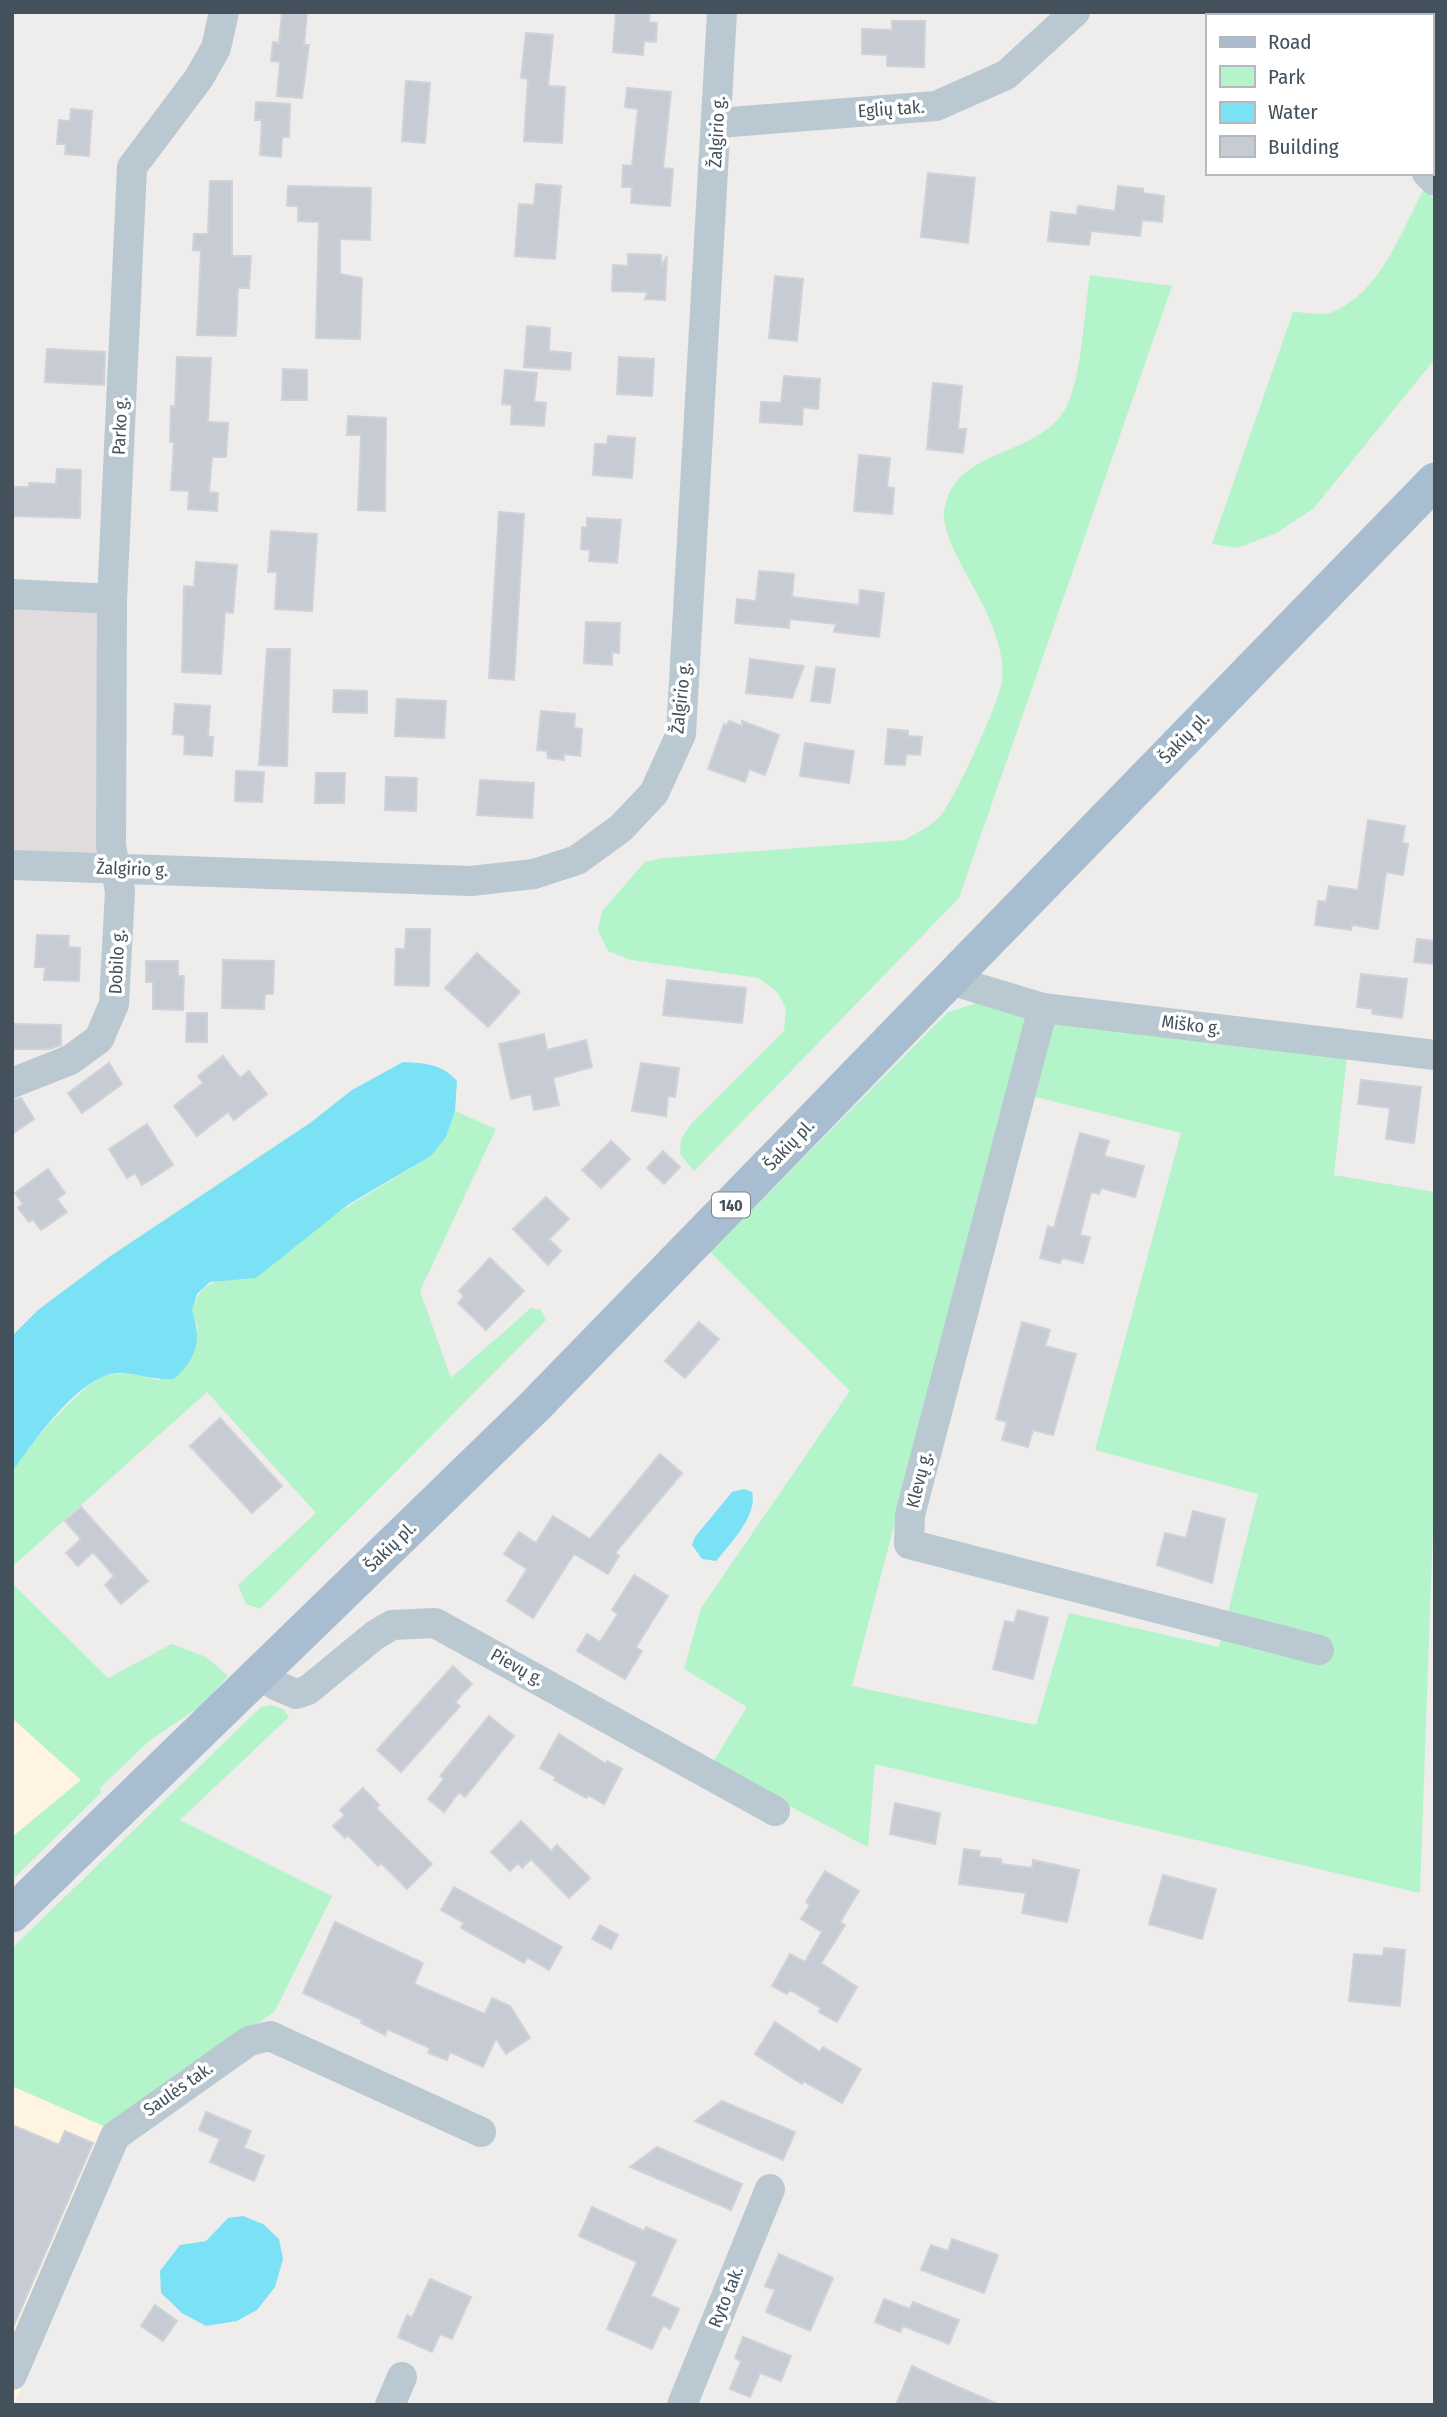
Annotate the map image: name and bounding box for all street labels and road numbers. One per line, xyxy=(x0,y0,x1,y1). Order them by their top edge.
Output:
street label: Žalgirio g. xyxy=(704,96,730,168)
street label: Eglių tak. xyxy=(857,96,925,122)
street label: Parko g. xyxy=(108,396,133,455)
street label: Žalgirio g. xyxy=(666,661,696,735)
street label: Šakių pl. xyxy=(1154,708,1214,768)
street label: Žalgirio g. xyxy=(96,857,168,881)
street label: Dobilo g. xyxy=(104,929,130,995)
street label: Miško g. xyxy=(1160,1010,1222,1040)
street label: Šakių pl. xyxy=(759,1115,819,1175)
road number: 140 xyxy=(712,1192,750,1218)
street label: Klevų g. xyxy=(901,1450,937,1510)
street label: Šakių pl. xyxy=(360,1517,420,1577)
street label: Pievų g. xyxy=(487,1644,547,1690)
street label: Saulės tak. xyxy=(139,2057,217,2121)
street label: Ryto tak. xyxy=(704,2263,748,2331)

